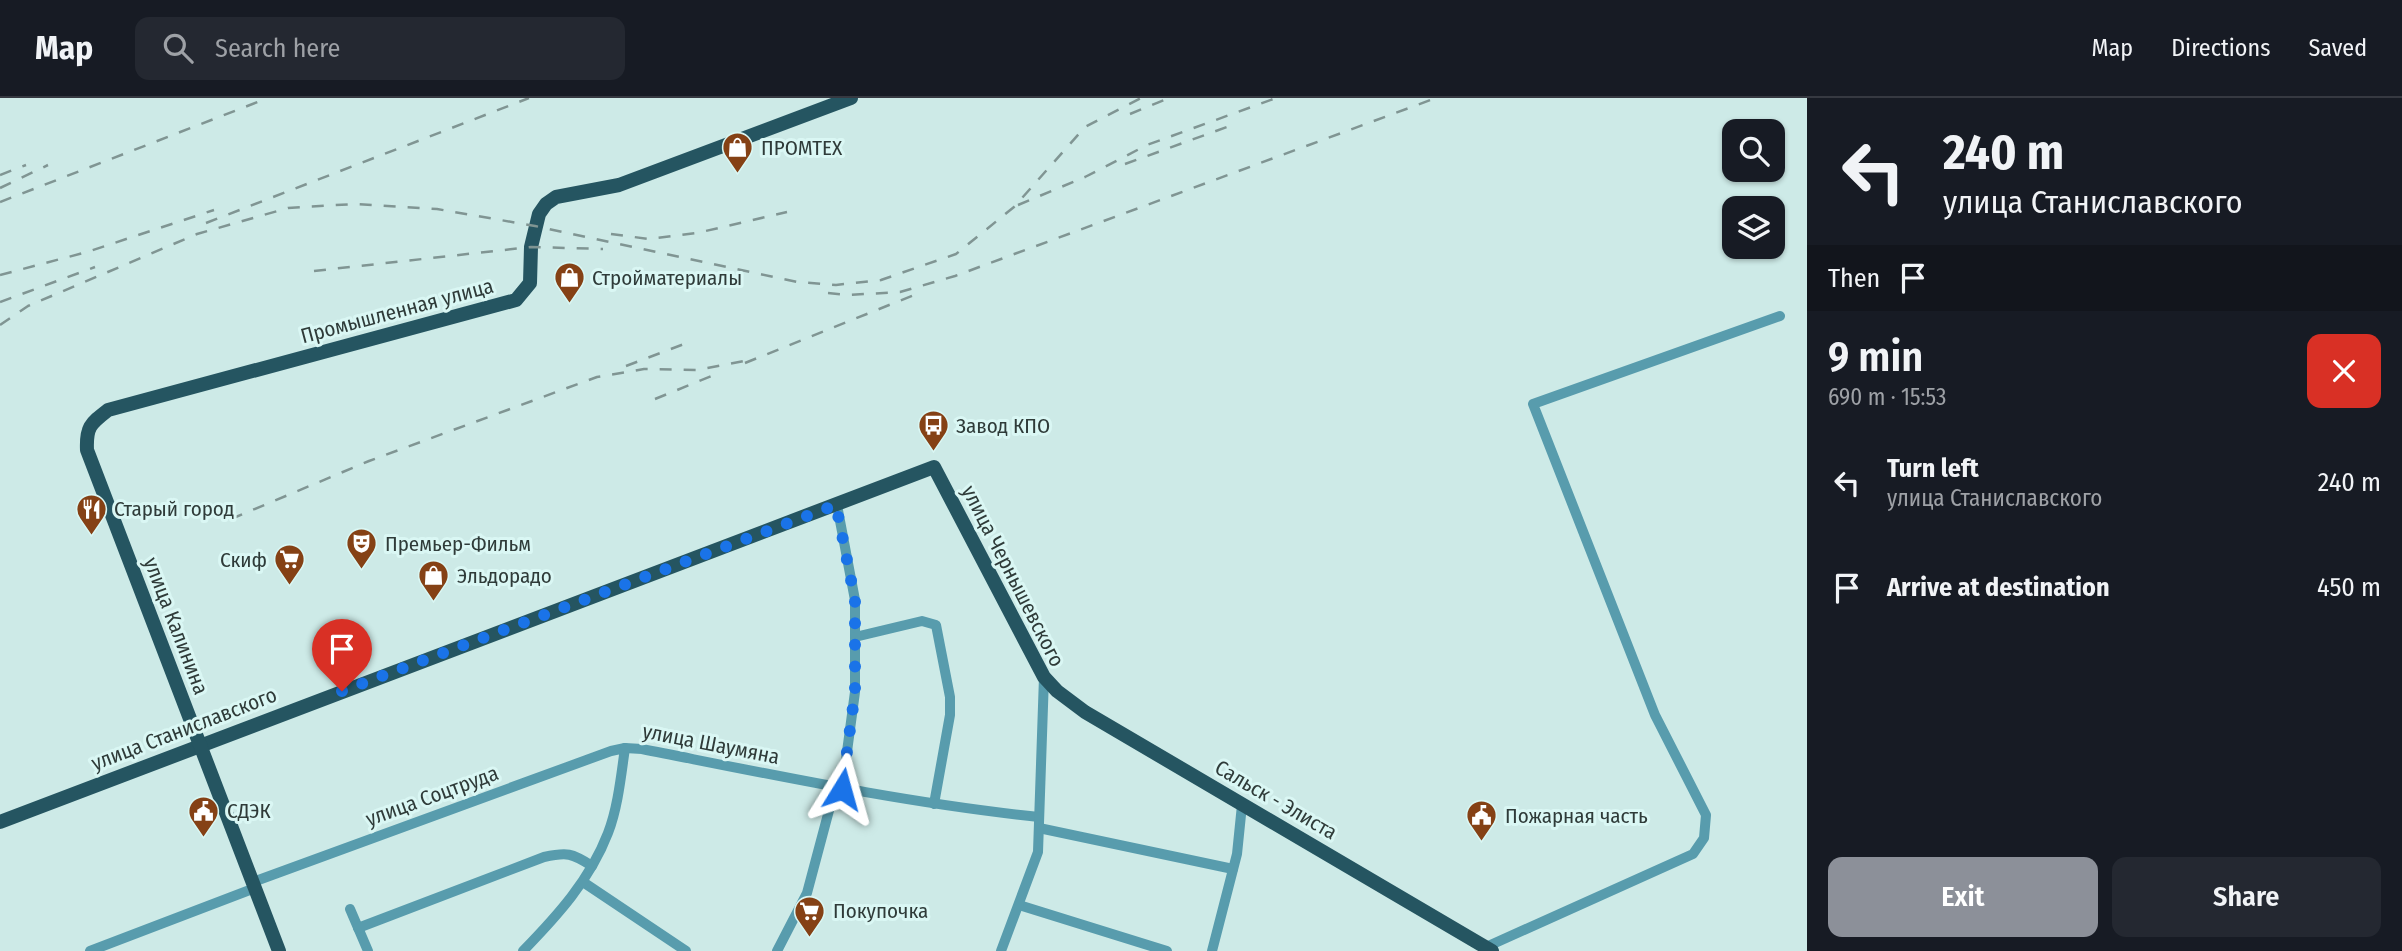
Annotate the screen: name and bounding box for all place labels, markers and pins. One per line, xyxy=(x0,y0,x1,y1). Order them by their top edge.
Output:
shop icon: ПРОМТЕХ xyxy=(721,131,755,175)
place label: ПРОМТЕХ xyxy=(761,135,843,161)
shop icon: Стройматериалы xyxy=(552,261,586,305)
place label: Стройматериалы xyxy=(592,265,742,291)
bus stop icon: Завод КПО xyxy=(916,409,950,453)
place label: Завод КПО xyxy=(956,413,1050,439)
restaurant icon: Старый город xyxy=(74,492,108,536)
place label: Старый город xyxy=(114,496,234,522)
theatre icon: Премьер-Фильм xyxy=(345,527,379,571)
place label: Премьер-Фильм xyxy=(385,531,531,557)
supermarket icon: Скиф xyxy=(273,543,307,587)
place label: Скиф xyxy=(220,547,267,573)
shop icon: Эльдорадо xyxy=(417,559,451,603)
place label: Эльдорадо xyxy=(457,563,552,589)
pin xyxy=(312,619,372,691)
public building icon: СДЭК xyxy=(187,794,221,838)
place label: СДЭК xyxy=(227,798,271,824)
public building icon: Пожарная часть xyxy=(1465,799,1499,843)
place label: Пожарная часть xyxy=(1505,803,1648,829)
supermarket icon: Покупочка xyxy=(793,894,827,938)
place label: Покупочка xyxy=(833,898,928,924)

